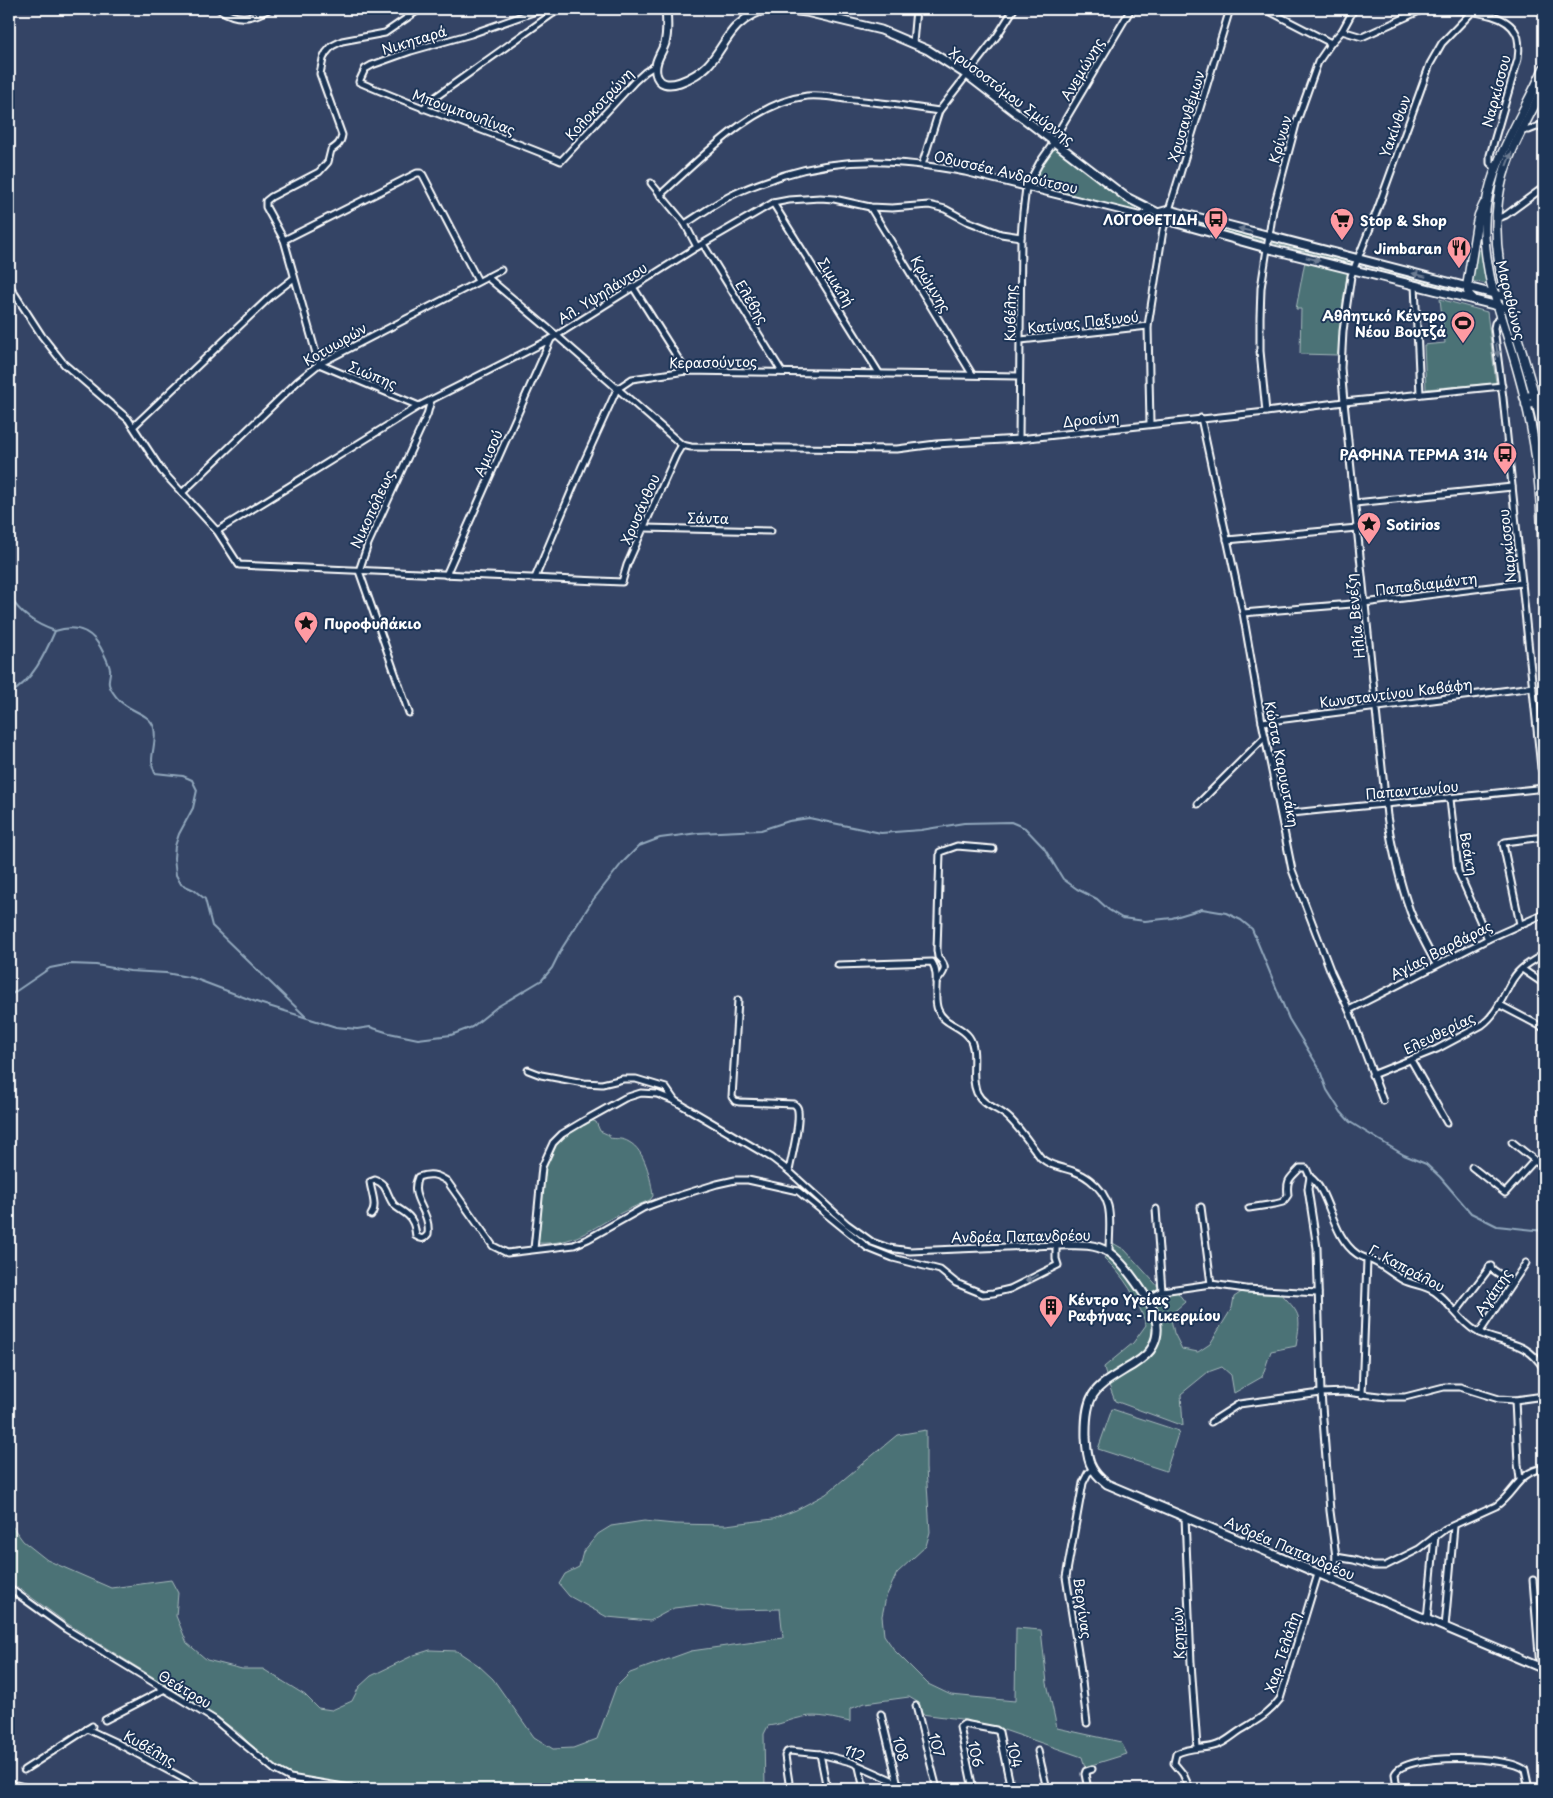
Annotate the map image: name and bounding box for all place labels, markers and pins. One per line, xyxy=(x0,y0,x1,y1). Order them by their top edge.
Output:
bus stop icon: ΛΟΓΟΘΕΤΙΔΗ xyxy=(1203,206,1229,240)
supermarket icon: Stop & Shop xyxy=(1329,207,1355,241)
place label: ΛΟΓΟΘΕΤΙΔΗ xyxy=(1103,209,1198,230)
place label: Stop & Shop xyxy=(1360,210,1447,231)
restaurant icon: Jimbaran xyxy=(1446,235,1472,269)
place label: Jimbaran xyxy=(1374,238,1442,259)
place label: Αθλητικό Κέντρο Νέου Βουτζά xyxy=(1322,305,1446,342)
sports icon: Αθλητικό Κέντρο Νέου Βουτζά xyxy=(1450,310,1476,344)
bus stop icon: ΡΑΦΗΝΑ ΤΕΡΜΑ 314 xyxy=(1492,441,1518,475)
place label: ΡΑΦΗΝΑ ΤΕΡΜΑ 314 xyxy=(1340,444,1488,465)
place icon: Sotirios xyxy=(1356,511,1382,545)
place label: Sotirios xyxy=(1386,514,1441,535)
place icon: Πυροφυλάκιο xyxy=(293,610,319,644)
place label: Πυροφυλάκιο xyxy=(324,613,421,634)
place label: Κέντρο Υγείας Ραφήνας - Πικερμίου xyxy=(1068,1289,1221,1326)
building icon: Κέντρο Υγείας Ραφήνας - Πικερμίου xyxy=(1038,1294,1064,1328)

